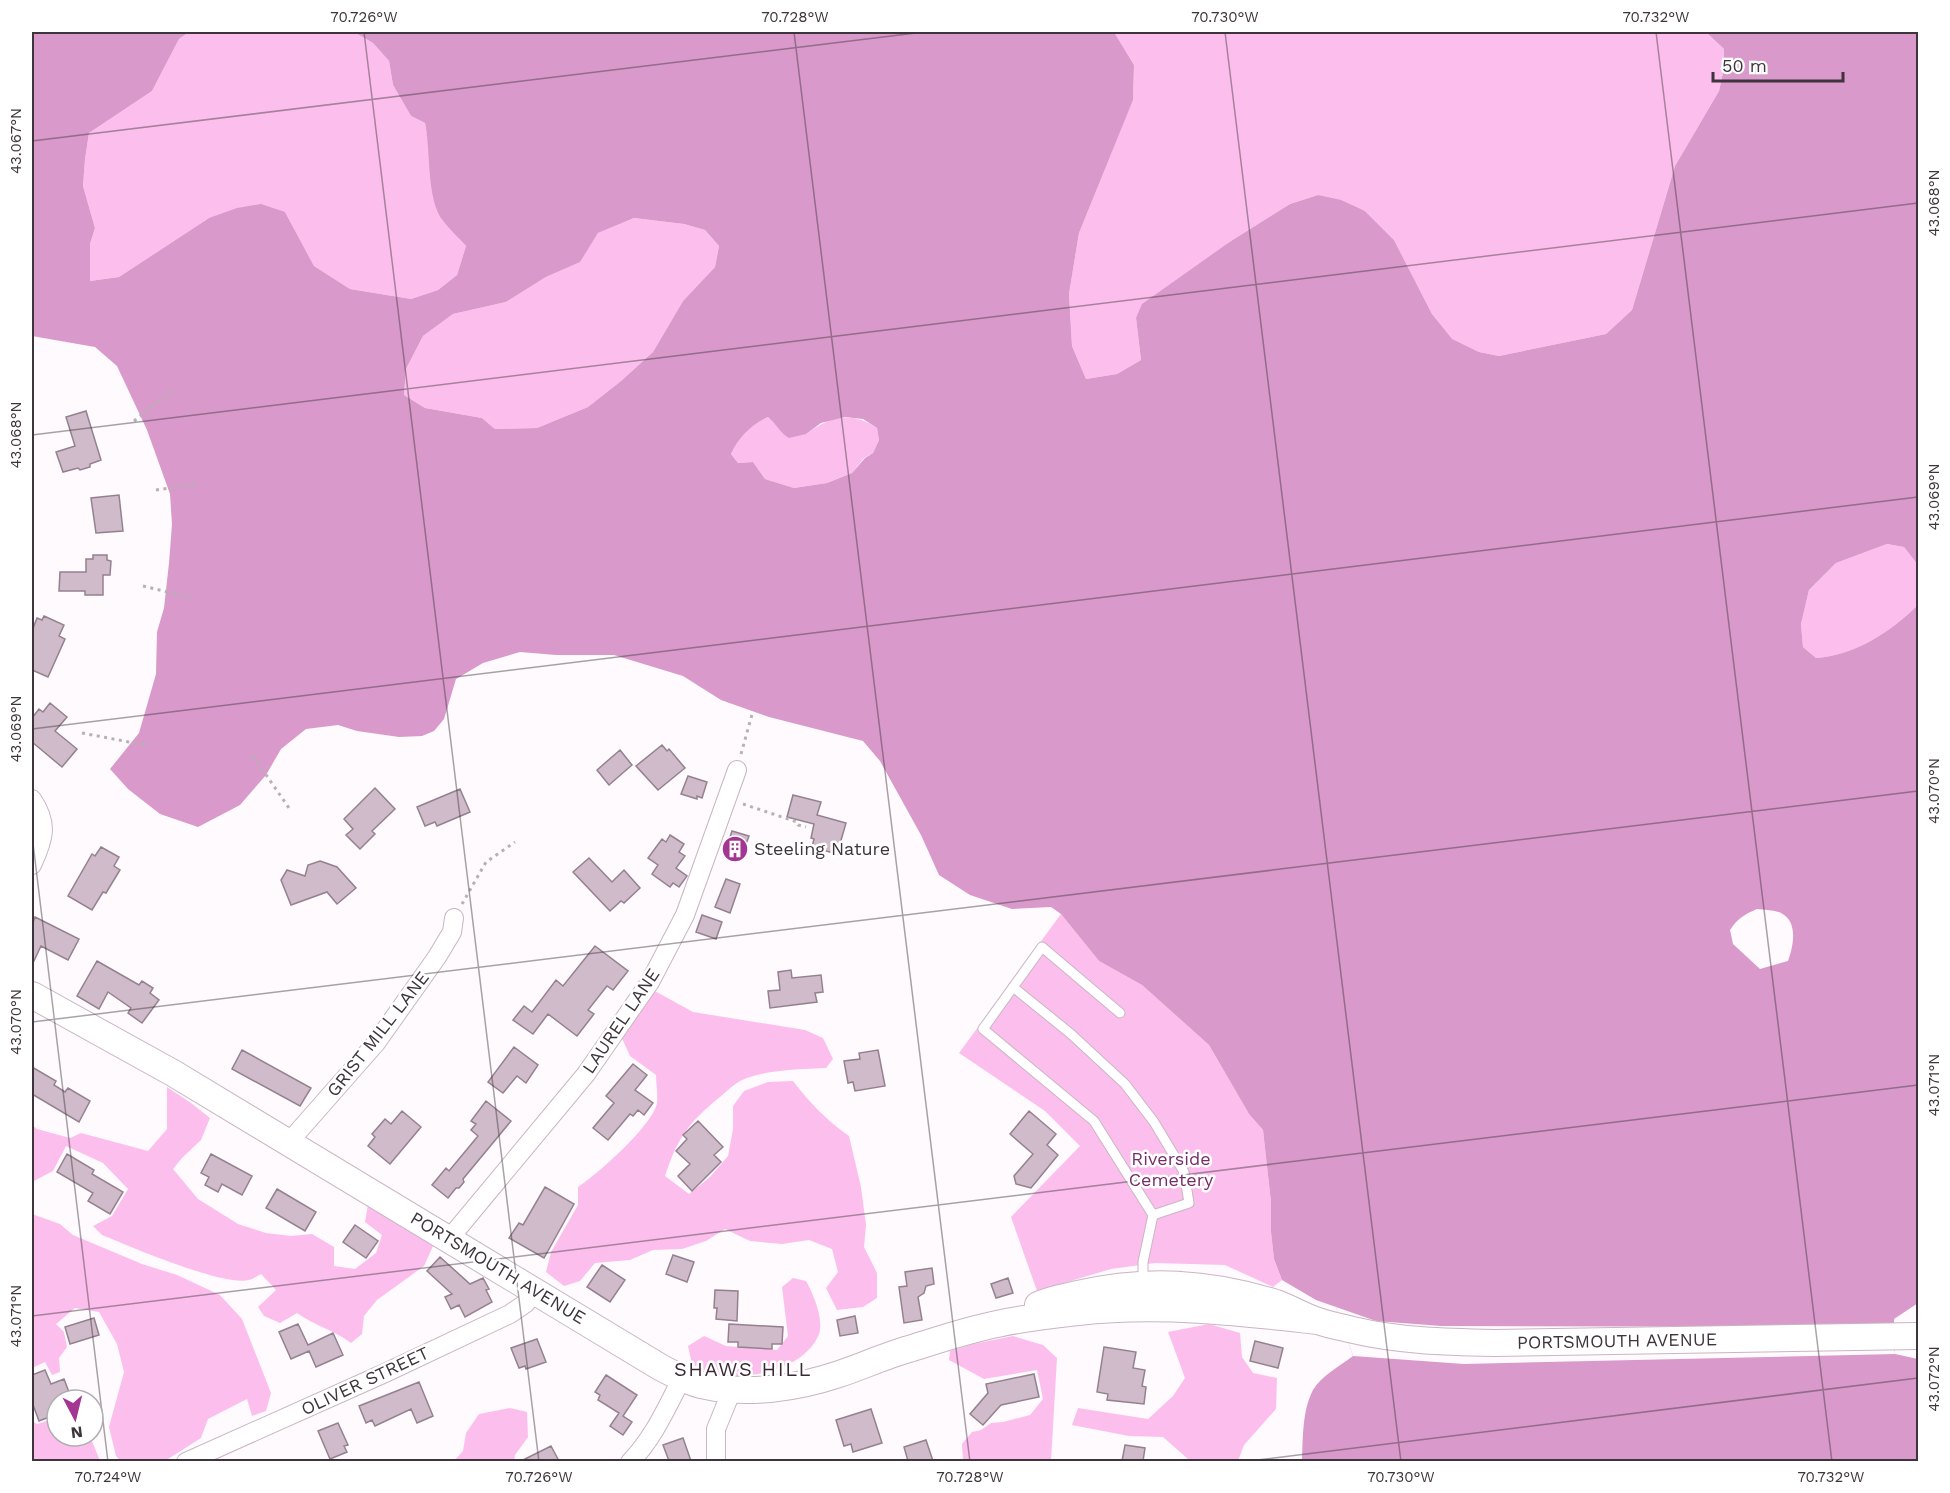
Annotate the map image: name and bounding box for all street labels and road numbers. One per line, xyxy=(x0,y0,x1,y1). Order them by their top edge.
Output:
street label: LAUREL LANE xyxy=(578,964,663,1077)
street label: GRIST MILL LANE xyxy=(322,967,433,1100)
street label: PORTSMOUTH AVENUE xyxy=(407,1207,590,1328)
street label: PORTSMOUTH AVENUE xyxy=(1517,1328,1717,1353)
street label: OLIVER STREET xyxy=(298,1342,432,1419)

